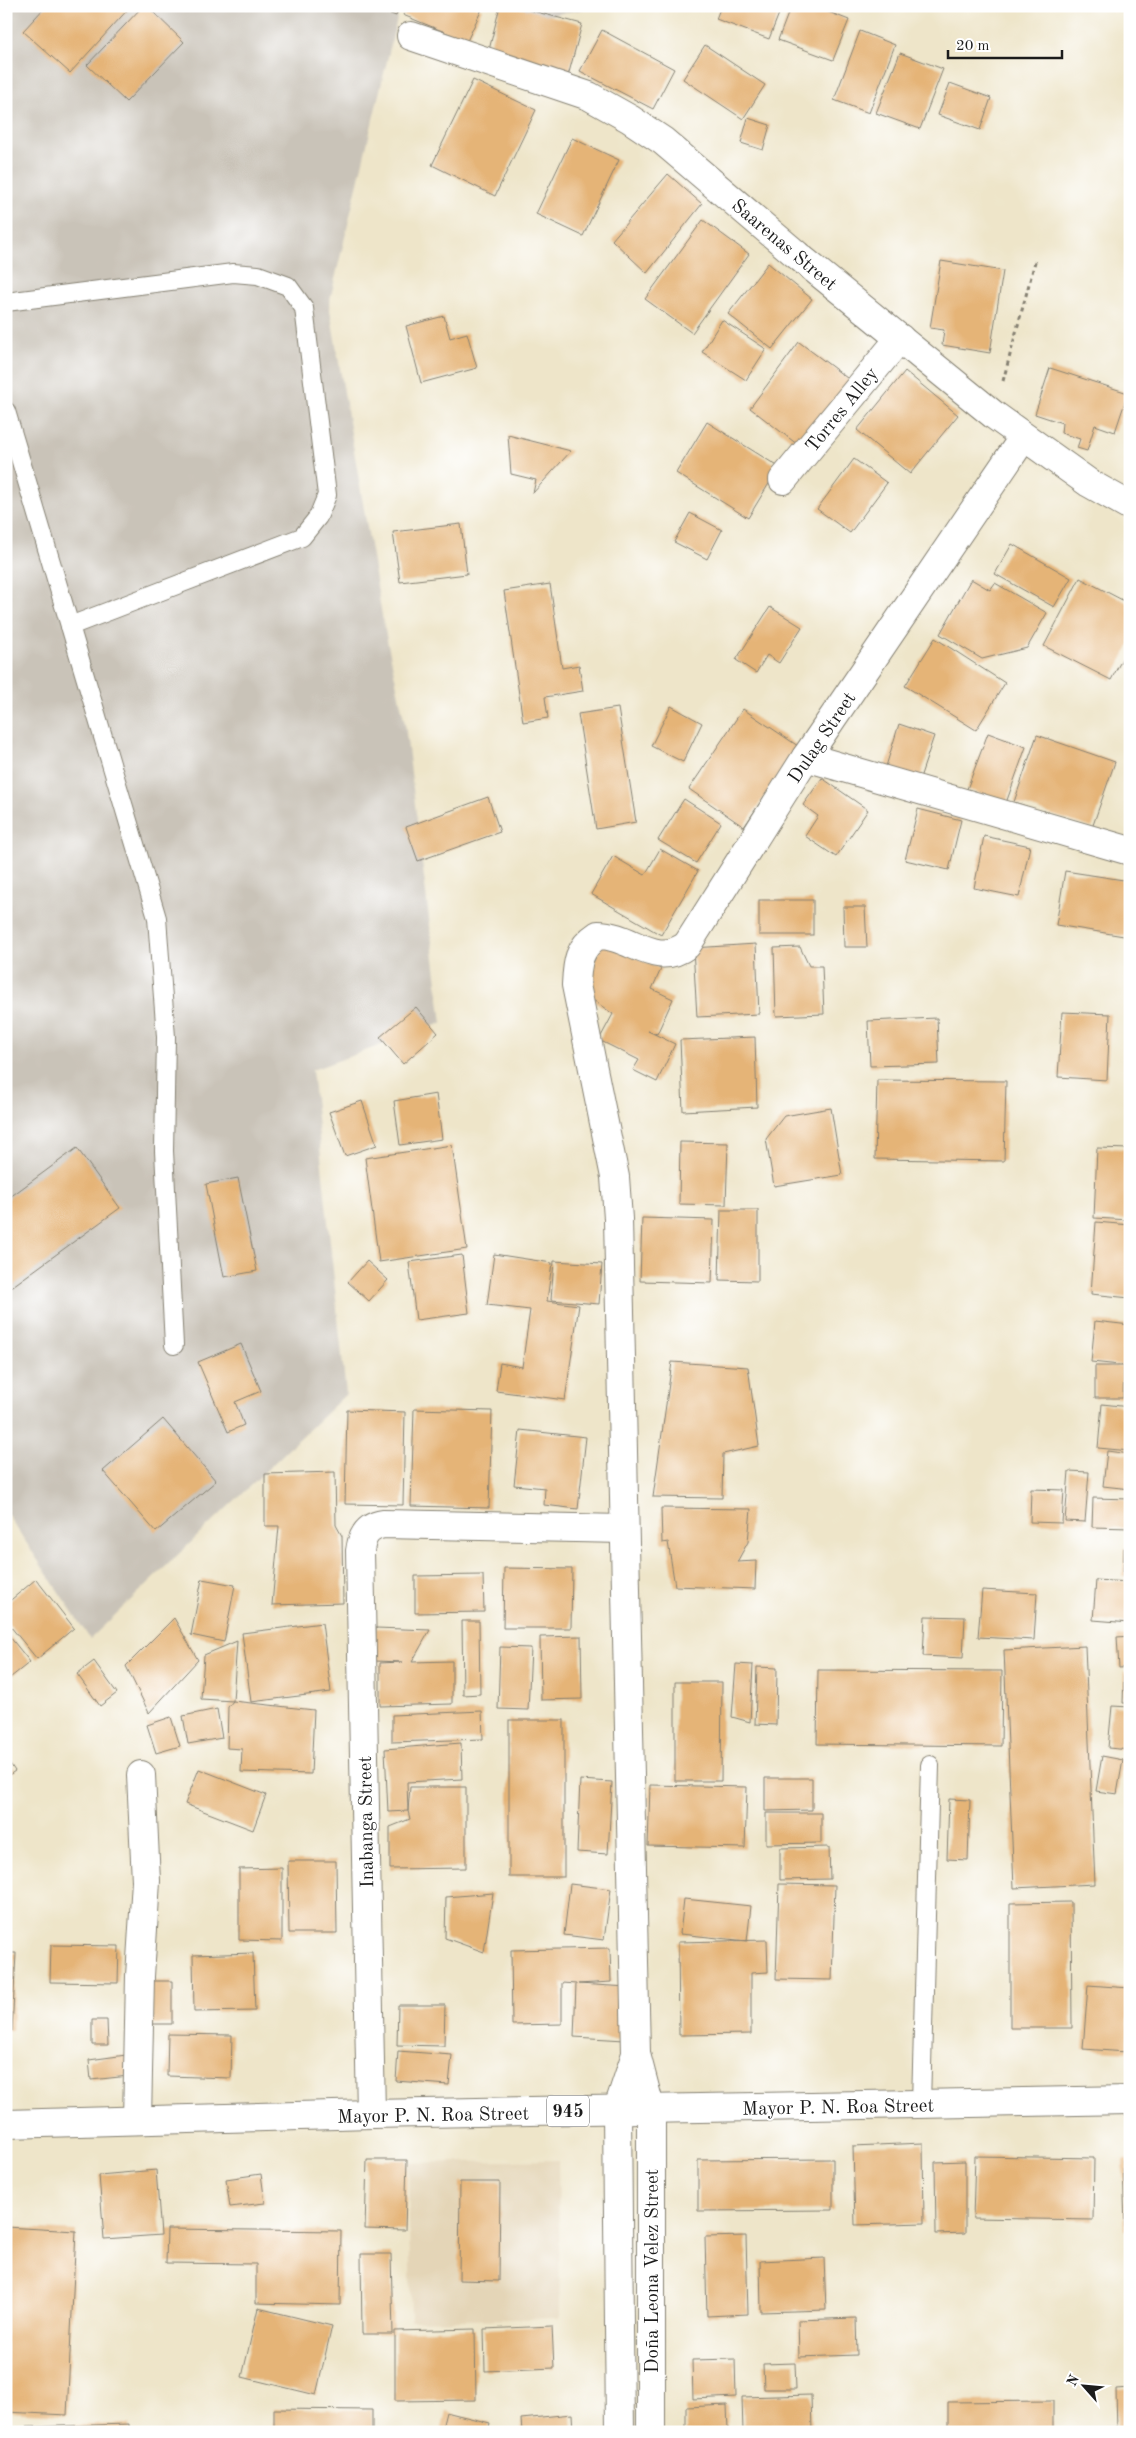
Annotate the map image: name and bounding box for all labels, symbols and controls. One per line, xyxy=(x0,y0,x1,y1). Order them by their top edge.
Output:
scale bar xyxy=(948,28,1062,60)
text: 20 m xyxy=(956,39,990,54)
street label: Saarenas Street xyxy=(727,197,840,295)
street label: Torres Alley xyxy=(803,365,883,457)
street label: Dulag Street xyxy=(786,689,860,787)
street label: Inabanga Street xyxy=(357,1756,378,1888)
road number: 945 xyxy=(547,2096,589,2126)
street label: Mayor P. N. Roa Street xyxy=(742,2097,934,2120)
street label: Mayor P. N. Roa Street xyxy=(337,2105,529,2128)
street label: Doña Leona Velez Street xyxy=(644,2169,663,2373)
north arrow xyxy=(1058,2360,1108,2410)
text: N xyxy=(1065,2372,1082,2388)

